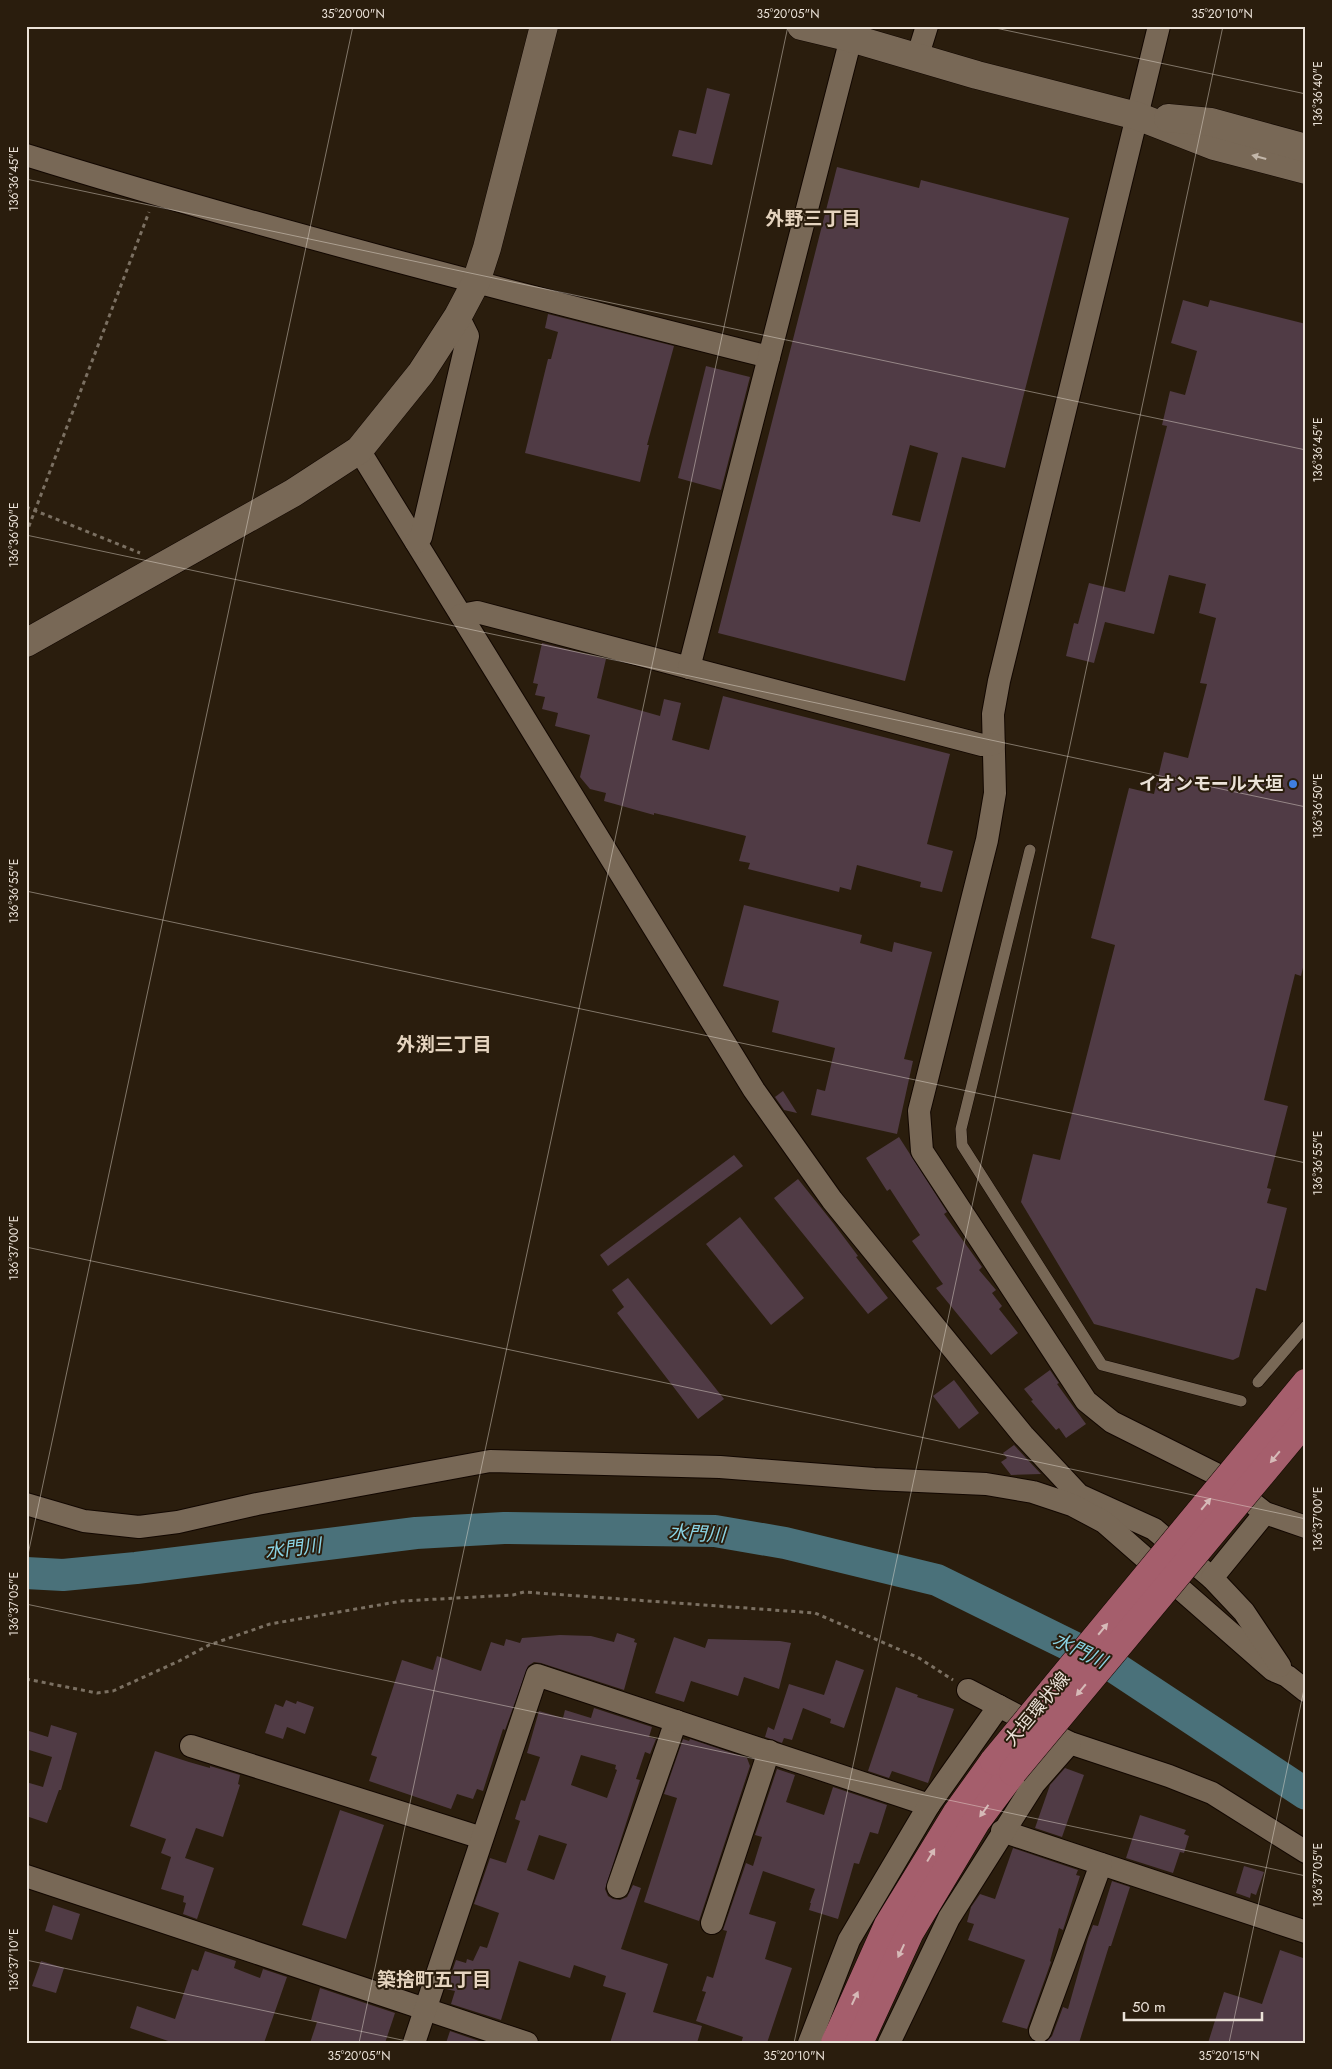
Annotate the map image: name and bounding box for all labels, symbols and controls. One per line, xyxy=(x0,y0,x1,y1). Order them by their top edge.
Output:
text: 35°20'00"N xyxy=(321,5,385,23)
text: 35°20'05"N xyxy=(757,5,819,23)
text: 35°20'10"N xyxy=(1191,5,1253,23)
text: 136°36'40"E xyxy=(1309,61,1327,127)
text: 136°36'45"E xyxy=(5,146,23,212)
one-way arrow xyxy=(1251,153,1266,161)
district label: 外野三丁目 xyxy=(765,205,861,232)
text: 136°36'45"E xyxy=(1309,417,1327,483)
text: 136°36'50"E xyxy=(5,502,23,568)
place label: イオンモール大垣 xyxy=(1139,771,1283,797)
text: 136°36'50"E xyxy=(1309,773,1327,839)
marker: イオンモール大垣 xyxy=(1287,778,1299,790)
text: 136°36'55"E xyxy=(5,859,23,923)
district label: 外渕三丁目 xyxy=(396,1031,492,1058)
text: 136°36'55"E xyxy=(1309,1131,1327,1195)
text: 136°37'00"E xyxy=(5,1216,23,1280)
one-way arrow xyxy=(1269,1451,1280,1464)
text: 136°37'00"E xyxy=(1309,1487,1327,1551)
one-way arrow xyxy=(1201,1498,1212,1511)
water label: 水門川 xyxy=(668,1519,728,1549)
water label: 水門川 xyxy=(263,1531,325,1565)
text: 136°37'05"E xyxy=(5,1572,23,1636)
one-way arrow xyxy=(1097,1623,1108,1636)
water label: 水門川 xyxy=(1048,1626,1113,1676)
street label: 大垣環状線 xyxy=(998,1666,1076,1752)
one-way arrow xyxy=(1076,1684,1087,1696)
one-way arrow xyxy=(979,1804,989,1818)
text: 136°37'05"E xyxy=(1309,1843,1327,1907)
one-way arrow xyxy=(926,1848,935,1862)
text: 136°37'10"E xyxy=(5,1928,23,1992)
one-way arrow xyxy=(897,1944,905,1958)
district label: 築捨町五丁目 xyxy=(377,1966,491,1993)
scale bar xyxy=(1124,1989,1262,2021)
one-way arrow xyxy=(851,1991,859,2005)
text: 50 m xyxy=(1132,1996,1166,2018)
text: 35°20'05"N xyxy=(328,2047,390,2065)
text: 35°20'10"N xyxy=(763,2047,825,2065)
text: 35°20'15"N xyxy=(1198,2047,1260,2065)

